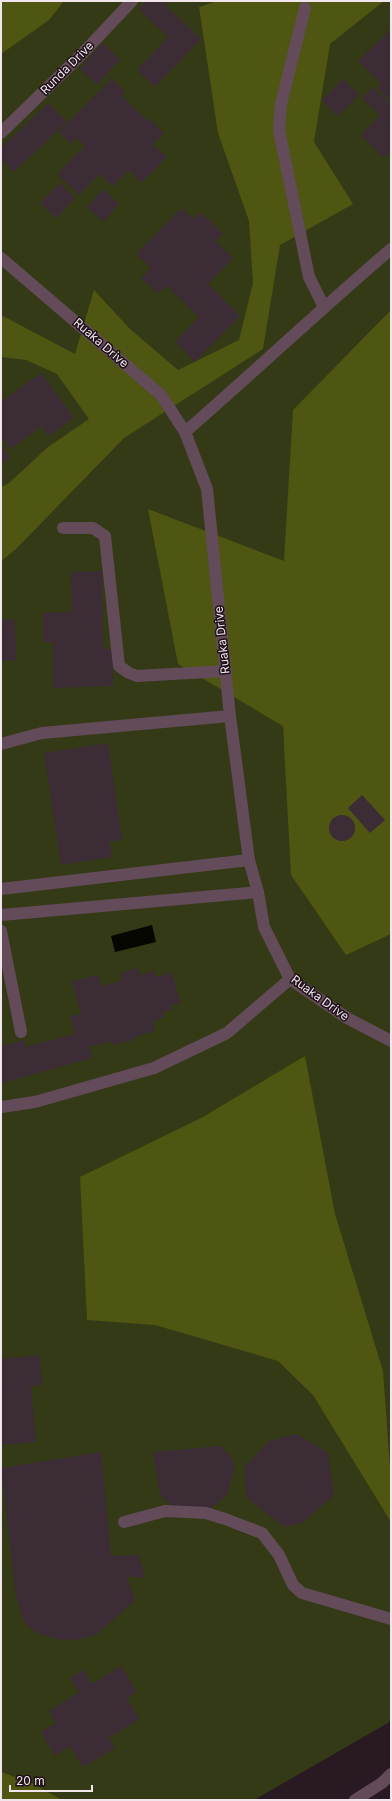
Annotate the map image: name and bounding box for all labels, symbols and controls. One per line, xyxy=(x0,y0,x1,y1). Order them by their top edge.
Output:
street label: Runda Drive xyxy=(37,38,96,97)
street label: Ruaka Drive xyxy=(71,315,132,371)
street label: Ruaka Drive xyxy=(210,605,233,675)
street label: Ruaka Drive xyxy=(288,972,352,1024)
scale bar xyxy=(10,1767,92,1793)
text: 20 m xyxy=(16,1773,45,1788)

